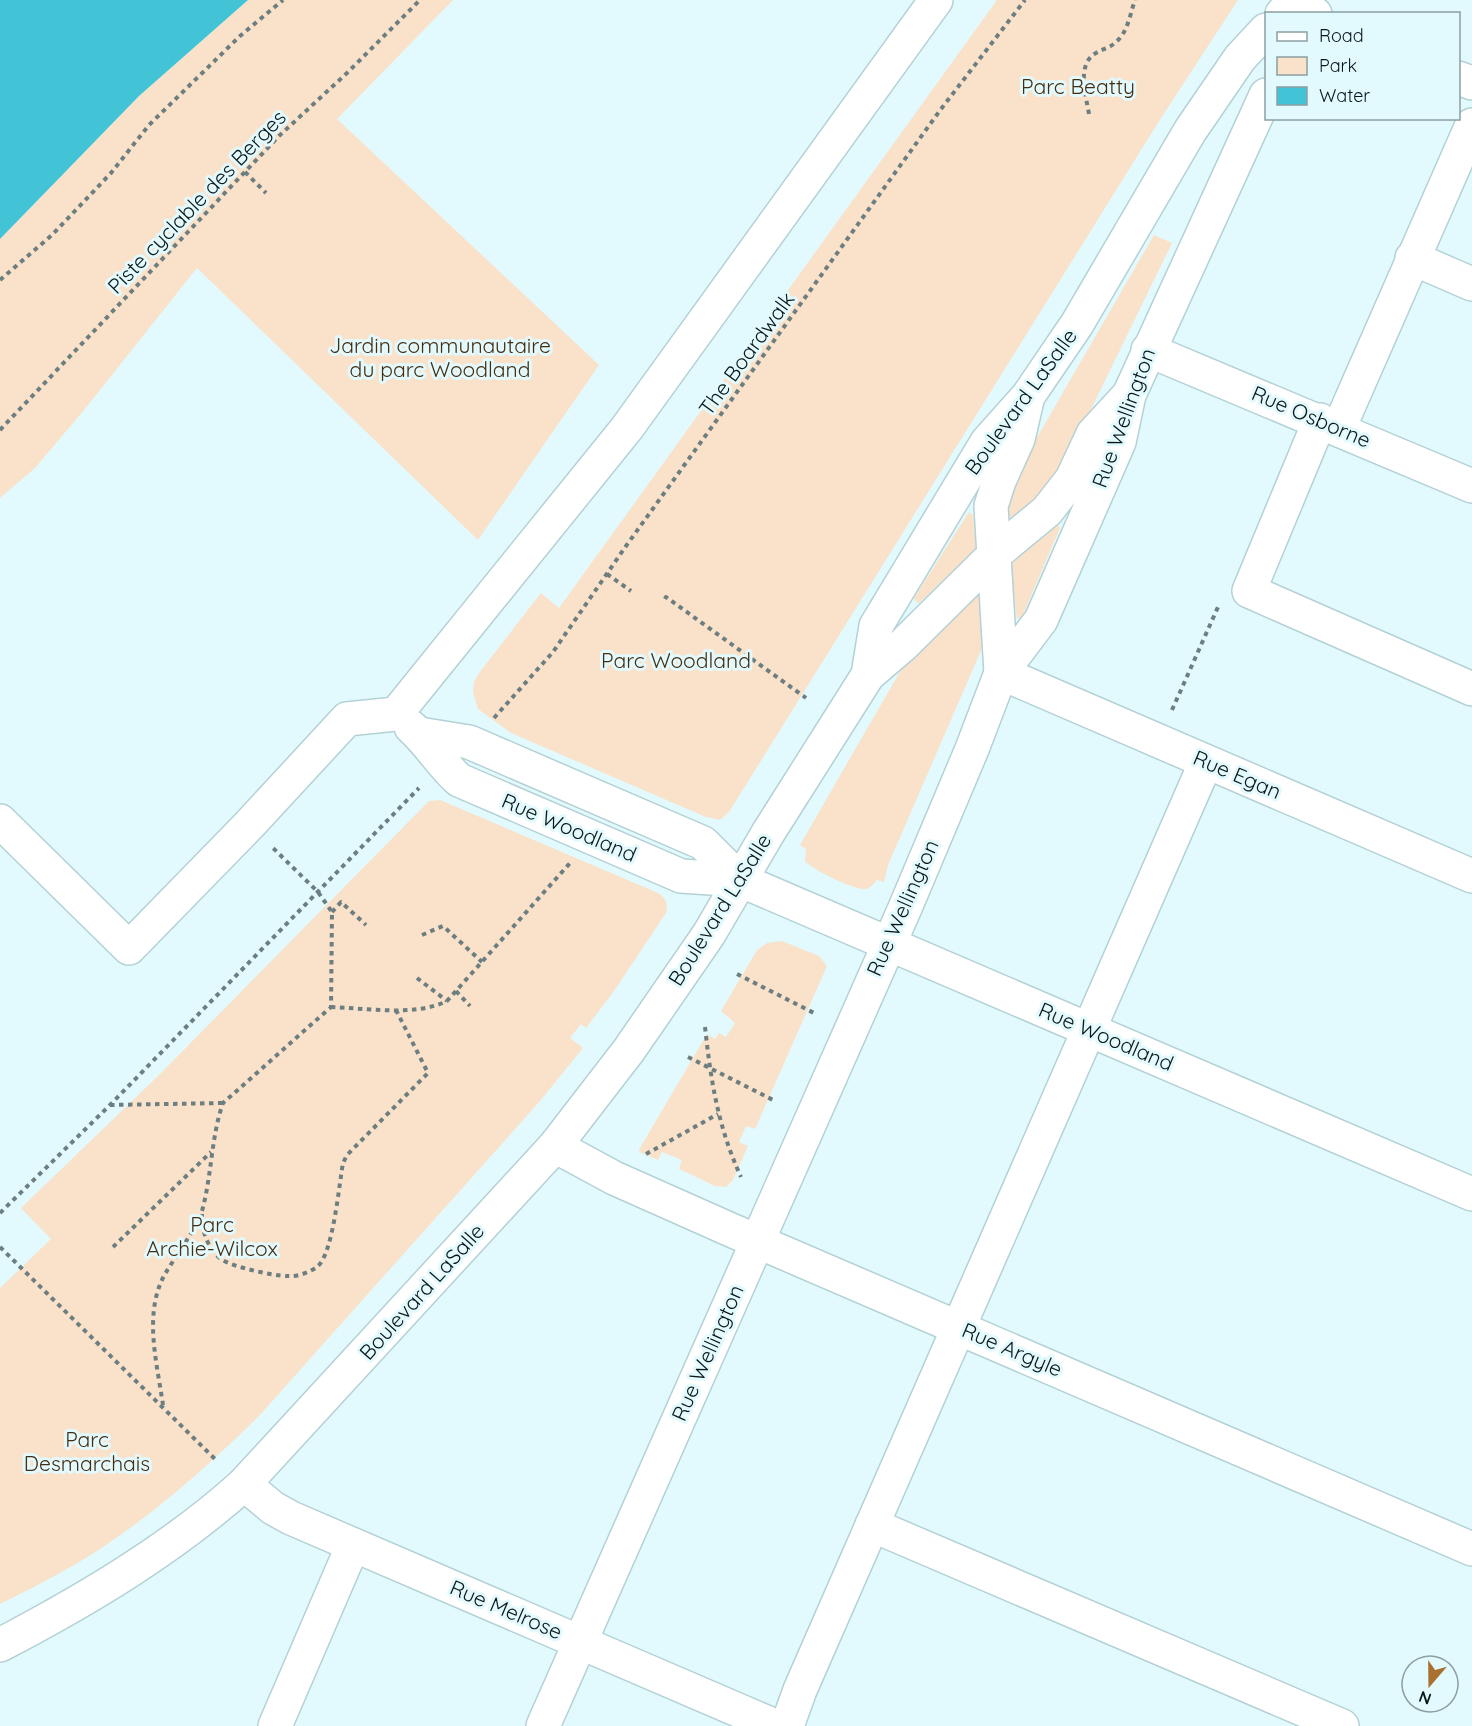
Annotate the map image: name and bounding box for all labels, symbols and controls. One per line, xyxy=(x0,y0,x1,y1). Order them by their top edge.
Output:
legend xyxy=(1265,12,1460,120)
text: Road xyxy=(1319,24,1364,47)
text: Park xyxy=(1319,54,1357,77)
park label: Parc Beatty xyxy=(1021,73,1135,99)
text: Water xyxy=(1319,84,1370,107)
street label: Piste cyclable des Berges xyxy=(102,104,291,299)
street label: The Boardwalk xyxy=(693,287,800,420)
street label: Boulevard LaSalle xyxy=(958,323,1082,480)
park label: Jardin communautaire du parc Woodland xyxy=(329,332,551,382)
street label: Rue Wellington xyxy=(1086,344,1160,491)
street label: Rue Osborne xyxy=(1248,379,1375,453)
park label: Parc Woodland xyxy=(601,647,751,673)
street label: Rue Egan xyxy=(1190,744,1285,804)
street label: Rue Woodland xyxy=(498,787,641,867)
street label: Boulevard LaSalle xyxy=(662,829,776,990)
street label: Rue Wellington xyxy=(860,835,944,980)
street label: Rue Woodland xyxy=(1035,996,1178,1076)
park label: Parc Archie-Wilcox xyxy=(146,1211,278,1261)
street label: Boulevard LaSalle xyxy=(353,1218,489,1365)
street label: Rue Wellington xyxy=(665,1280,749,1425)
street label: Rue Argyle xyxy=(958,1316,1066,1382)
park label: Parc Desmarchais xyxy=(24,1426,150,1476)
street label: Rue Melrose xyxy=(446,1574,566,1644)
north arrow xyxy=(1400,1654,1460,1714)
text: N xyxy=(1416,1687,1434,1710)

